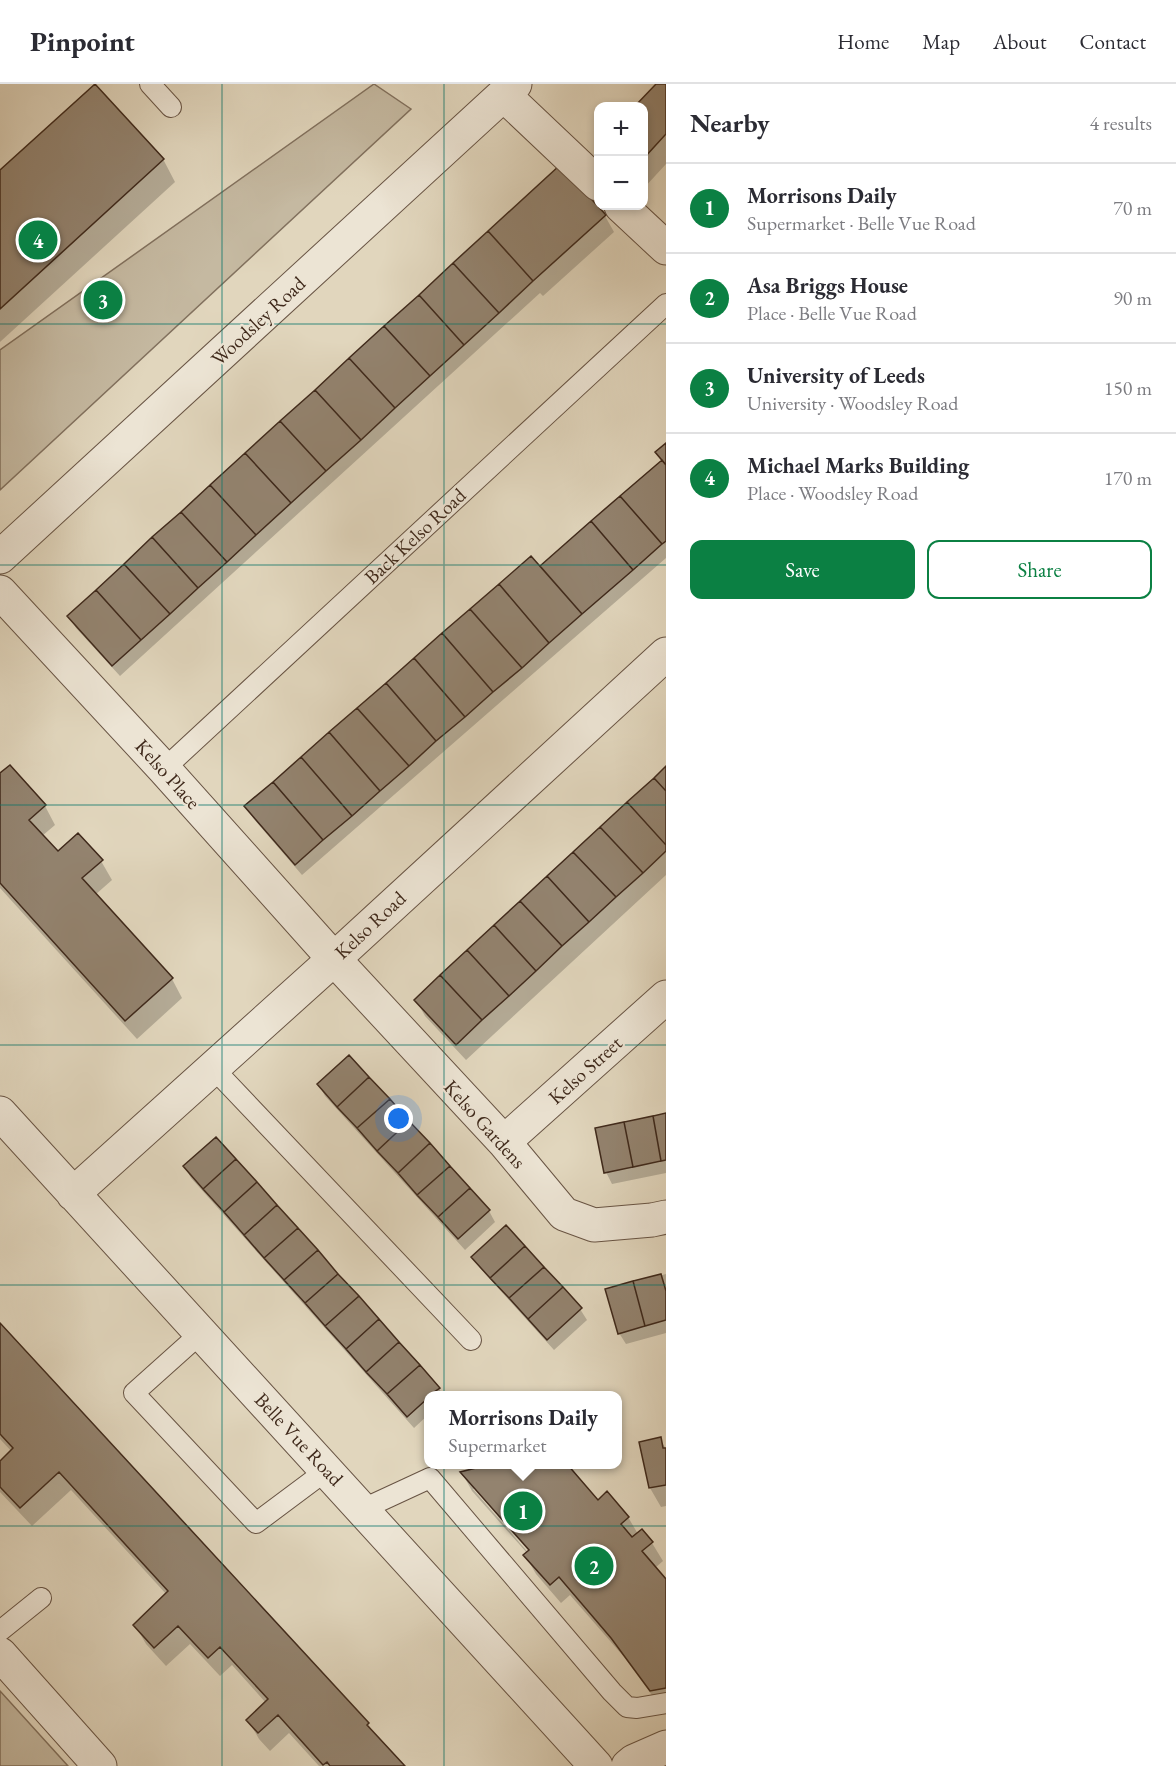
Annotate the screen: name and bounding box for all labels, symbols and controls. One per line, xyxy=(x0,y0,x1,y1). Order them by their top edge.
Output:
text: Pinpoint xyxy=(30,23,135,59)
text: Home xyxy=(837,28,889,55)
text: Map xyxy=(922,28,960,55)
text: About xyxy=(993,28,1046,55)
text: Contact xyxy=(1079,28,1146,55)
map controls xyxy=(594,102,648,210)
button: + xyxy=(594,102,648,156)
text: Nearby xyxy=(690,106,770,140)
text: 4 results xyxy=(1089,110,1152,136)
button: − xyxy=(594,156,648,210)
text: Morrisons Daily xyxy=(747,181,897,210)
text: 1 xyxy=(704,195,715,221)
text: 70 m xyxy=(1113,195,1152,221)
text: Supermarket · Belle Vue Road xyxy=(747,210,976,236)
pin: 4 xyxy=(18,218,57,262)
street label: Woodsley Road xyxy=(205,270,311,371)
text: Asa Briggs House xyxy=(747,271,908,300)
pin: 3 xyxy=(84,278,122,322)
text: 2 xyxy=(704,285,715,311)
text: 90 m xyxy=(1113,285,1152,311)
text: Place · Belle Vue Road xyxy=(747,300,917,326)
text: University of Leeds xyxy=(747,361,925,390)
text: 3 xyxy=(704,375,715,401)
text: 150 m xyxy=(1104,375,1152,401)
text: University · Woodsley Road xyxy=(747,390,958,416)
text: Michael Marks Building xyxy=(747,451,969,480)
text: 4 xyxy=(704,465,715,491)
text: 170 m xyxy=(1104,465,1152,491)
text: Place · Woodsley Road xyxy=(747,480,918,506)
street label: Back Kelso Road xyxy=(359,482,472,590)
button: Save xyxy=(690,540,915,599)
button: Share xyxy=(927,540,1152,599)
street label: Kelso Place xyxy=(130,733,207,815)
street label: Kelso Road xyxy=(329,885,412,965)
street label: Kelso Street xyxy=(543,1030,628,1110)
street label: Kelso Gardens xyxy=(438,1074,532,1174)
your location xyxy=(384,1104,413,1133)
street label: Belle Vue Road xyxy=(249,1387,350,1492)
popup xyxy=(424,1391,622,1469)
text: Morrisons Daily xyxy=(448,1403,598,1432)
text: Supermarket xyxy=(448,1432,547,1458)
pin: 1 xyxy=(504,1488,542,1534)
pin: 2 xyxy=(574,1544,614,1588)

